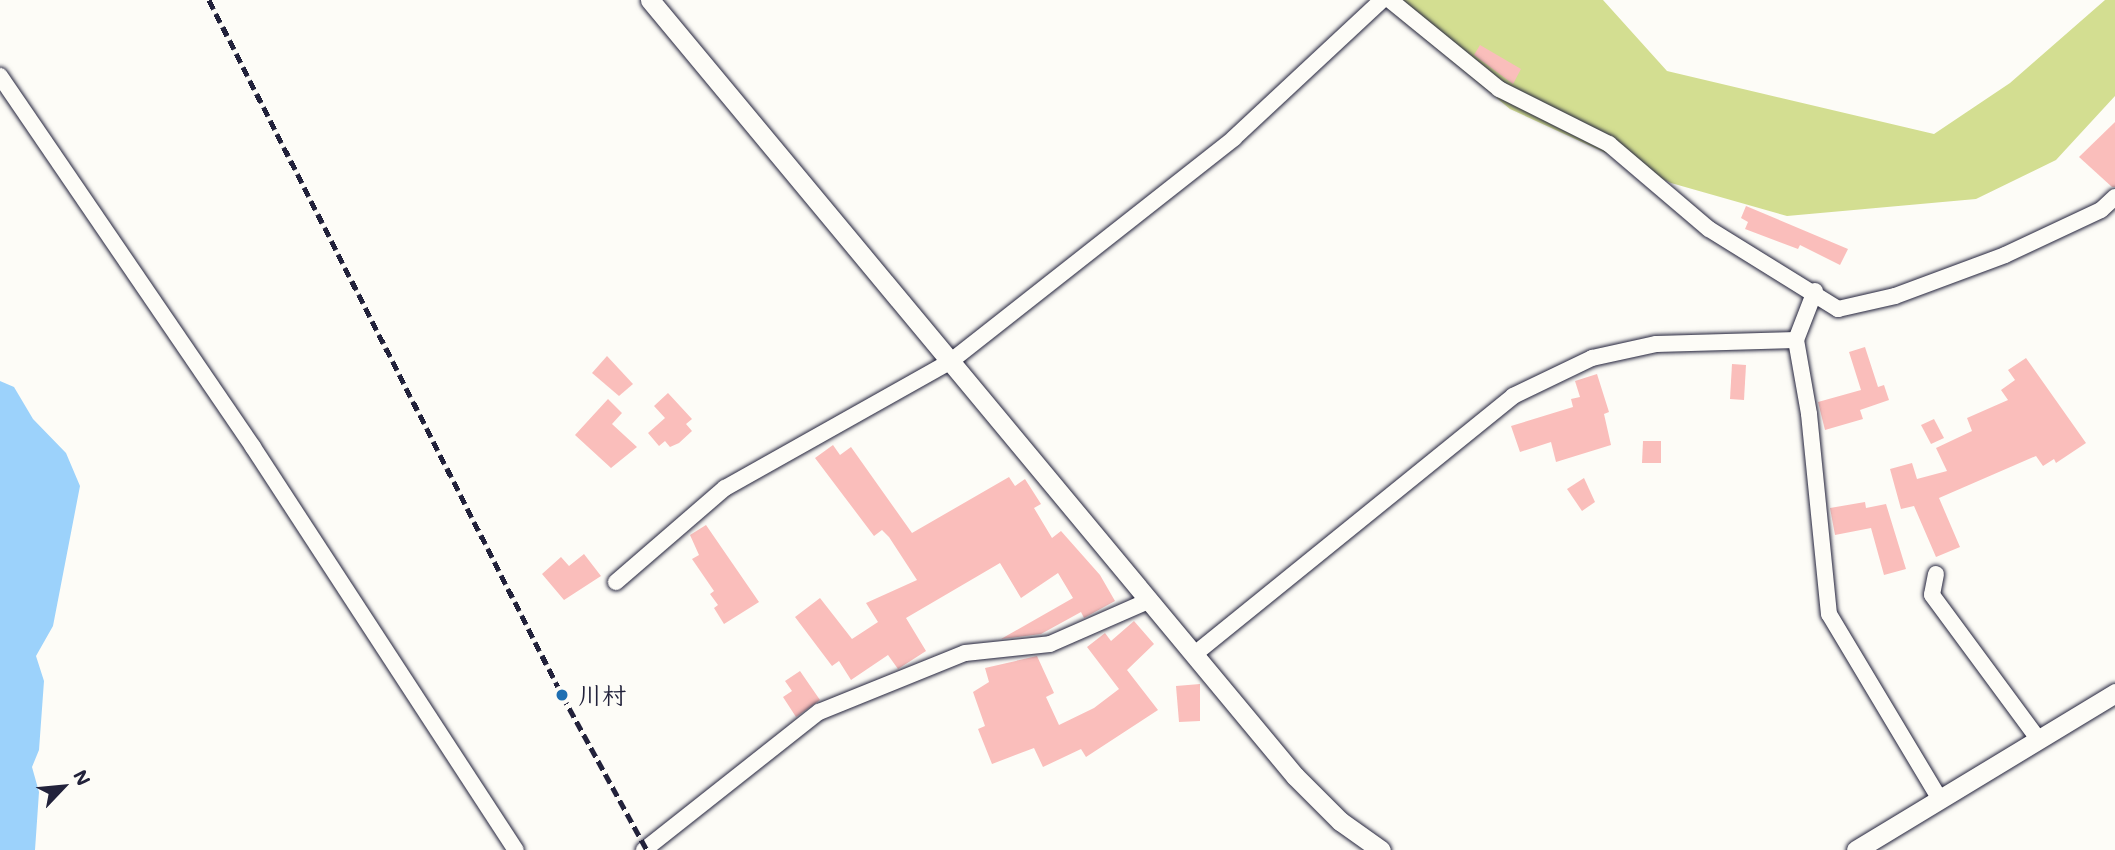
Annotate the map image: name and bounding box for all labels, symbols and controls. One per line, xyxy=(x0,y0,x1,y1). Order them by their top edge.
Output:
place label: 川村 xyxy=(578,681,626,709)
marker: 川村 xyxy=(552,685,572,705)
north arrow xyxy=(28,752,98,822)
text: N xyxy=(68,766,97,790)

